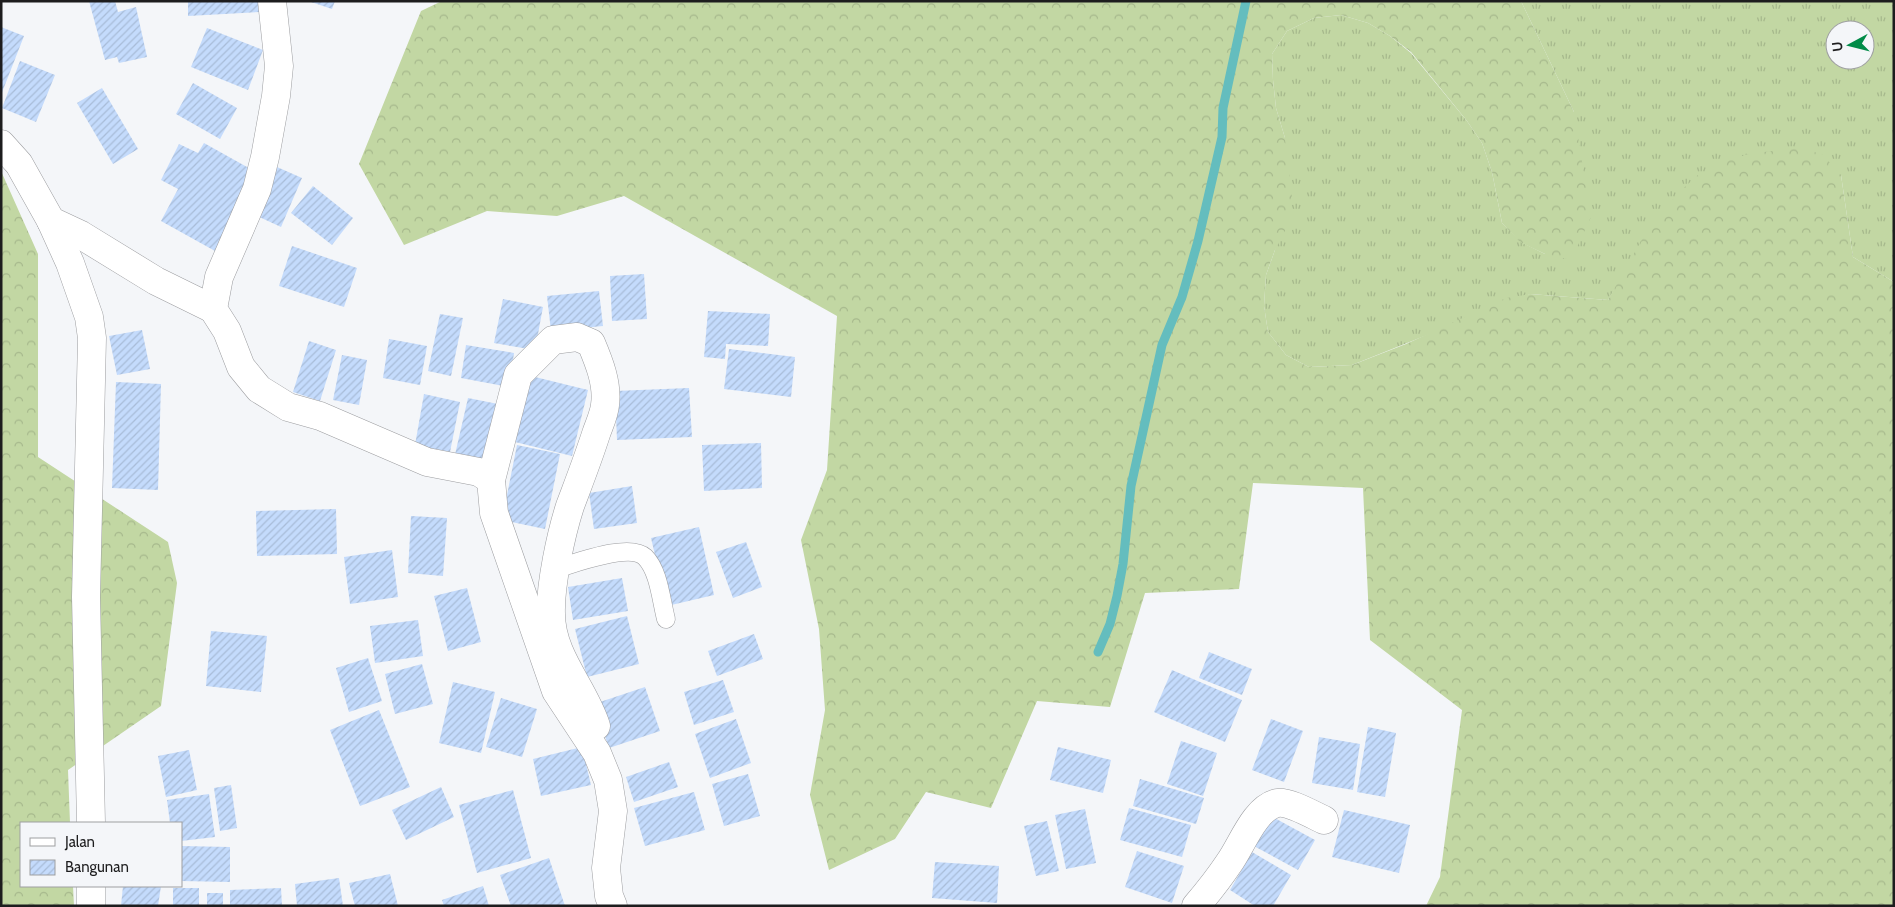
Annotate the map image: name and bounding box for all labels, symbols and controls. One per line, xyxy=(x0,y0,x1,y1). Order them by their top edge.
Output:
north arrow xyxy=(1825,20,1875,70)
text: U xyxy=(1828,40,1847,53)
legend xyxy=(20,822,182,887)
text: Jalan xyxy=(64,833,95,851)
text: Bangunan xyxy=(65,858,129,876)

